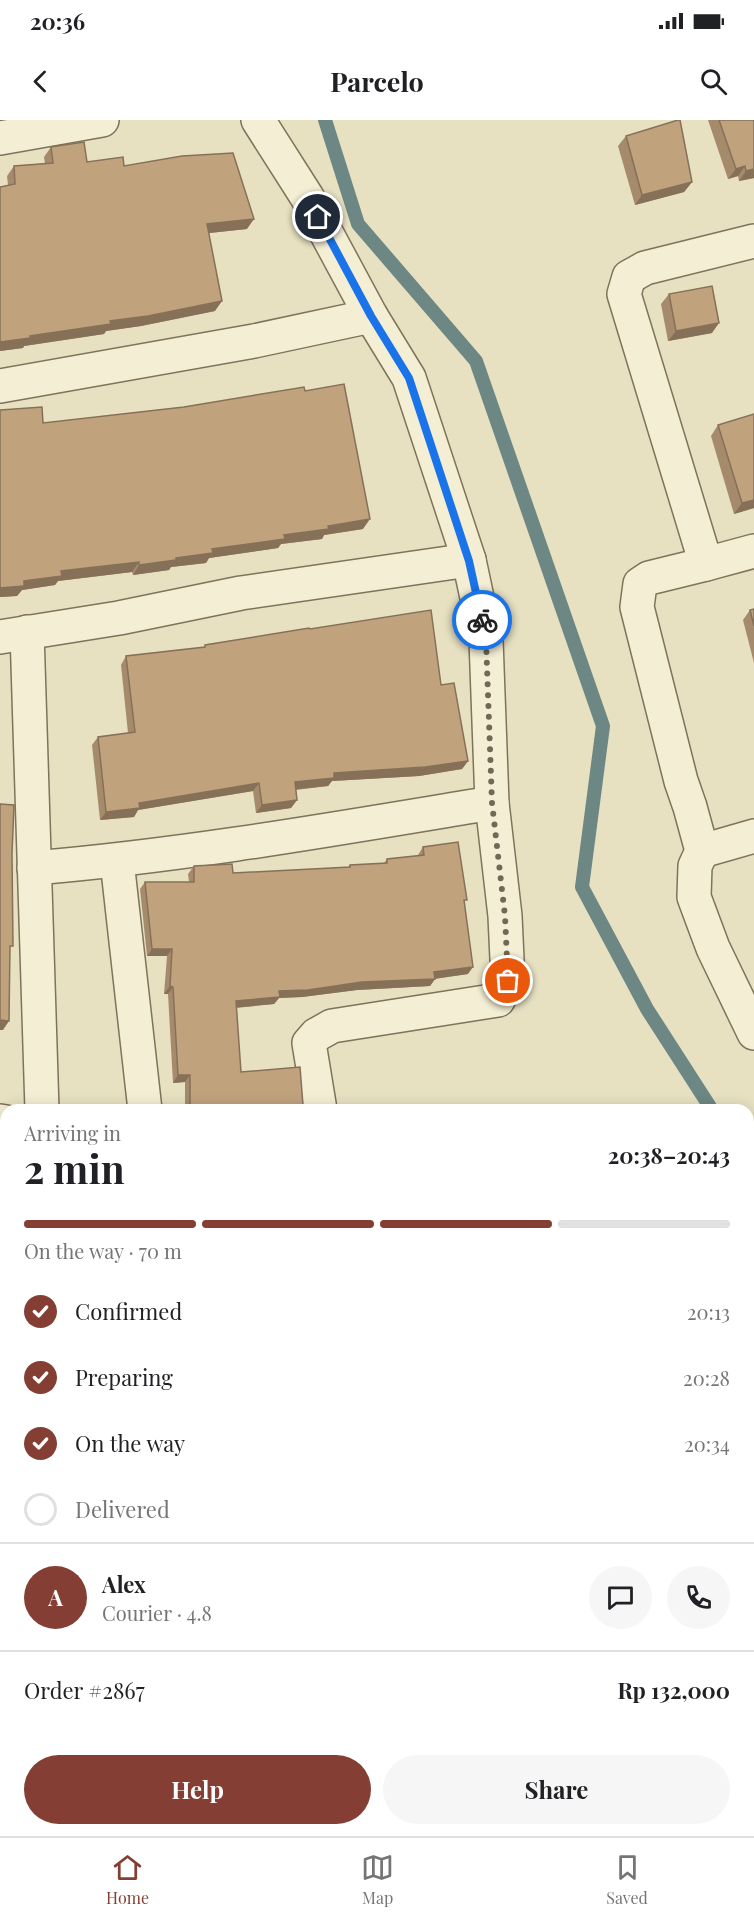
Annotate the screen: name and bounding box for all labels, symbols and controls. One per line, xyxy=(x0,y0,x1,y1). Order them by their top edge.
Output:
text: 20:36 xyxy=(30,6,85,36)
text: Parcelo xyxy=(330,63,424,99)
icon: back xyxy=(24,65,57,98)
icon: search xyxy=(697,65,730,98)
pin xyxy=(292,191,343,242)
icon: home xyxy=(301,200,334,233)
courier xyxy=(452,590,512,650)
icon: bike xyxy=(466,604,499,637)
pin xyxy=(482,955,533,1006)
icon: bag xyxy=(491,964,524,997)
text: Arriving in xyxy=(24,1119,121,1146)
text: 20:38–20:43 xyxy=(608,1140,730,1170)
text: 2 min xyxy=(24,1142,125,1194)
text: On the way · 70 m xyxy=(24,1237,182,1264)
icon: check xyxy=(24,1295,57,1328)
text: Confirmed xyxy=(75,1296,182,1326)
text: 20:13 xyxy=(687,1298,730,1325)
icon: check xyxy=(24,1361,57,1394)
text: Preparing xyxy=(75,1362,173,1392)
text: 20:28 xyxy=(683,1364,730,1391)
icon: check xyxy=(24,1427,57,1460)
text: On the way xyxy=(75,1428,185,1458)
text: 20:34 xyxy=(684,1430,730,1457)
text: Delivered xyxy=(75,1494,170,1524)
button: chat xyxy=(589,1566,652,1629)
button: phone xyxy=(667,1566,730,1629)
text: Alex xyxy=(102,1569,146,1599)
text: A xyxy=(48,1582,63,1612)
text: Courier · 4.8 xyxy=(102,1599,212,1626)
text: Order #2867 xyxy=(24,1675,145,1705)
text: Rp 132,000 xyxy=(617,1675,730,1705)
button: Help xyxy=(24,1755,371,1824)
button: Share xyxy=(383,1755,730,1824)
tab: Home xyxy=(106,1851,149,1908)
tab: Map xyxy=(361,1851,394,1908)
tab: Saved xyxy=(606,1851,648,1908)

